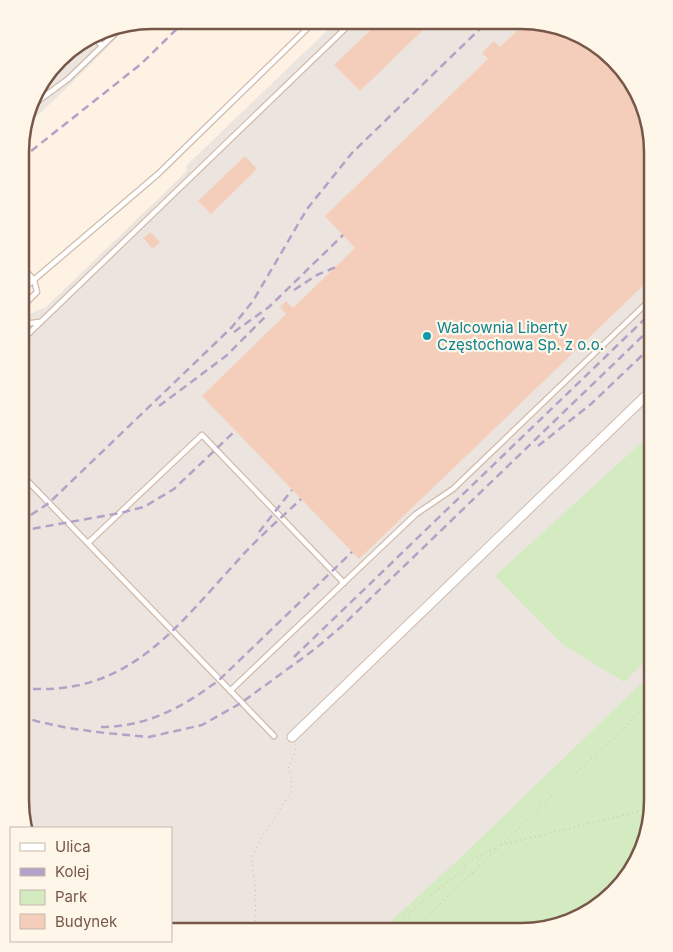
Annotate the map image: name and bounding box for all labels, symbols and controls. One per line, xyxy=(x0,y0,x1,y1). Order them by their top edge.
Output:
place label: Walcownia Liberty Częstochowa Sp. z o.o. xyxy=(437,318,604,354)
marker: Walcownia Liberty Częstochowa Sp. z o.o. xyxy=(421,330,433,342)
legend xyxy=(10,827,172,942)
text: Ulica xyxy=(55,837,91,856)
text: Kolej xyxy=(55,862,90,881)
text: Park xyxy=(55,887,88,906)
text: Budynek xyxy=(55,912,118,931)

